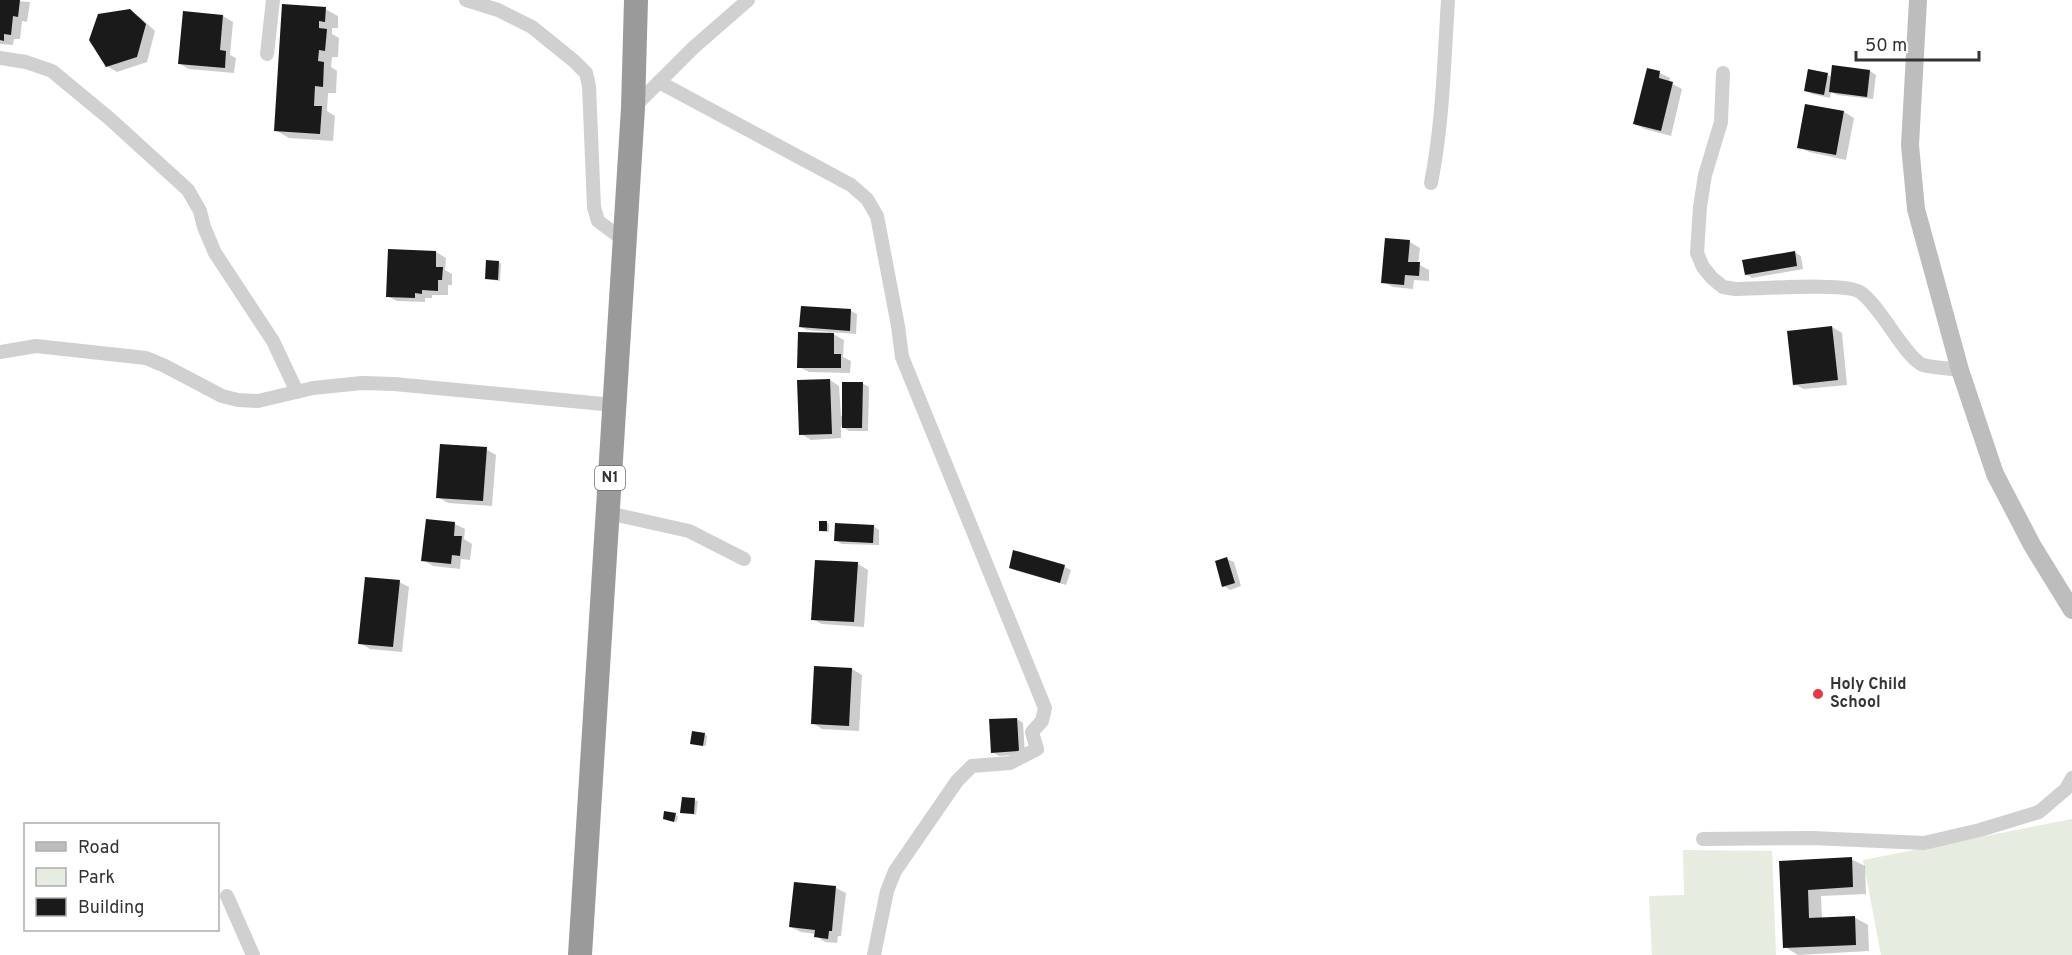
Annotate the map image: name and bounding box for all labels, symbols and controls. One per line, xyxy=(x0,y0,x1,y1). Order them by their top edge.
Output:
scale bar xyxy=(1856,24,1979,62)
text: 50 m xyxy=(1865,35,1907,58)
road number: N1 xyxy=(595,466,625,490)
place label: Holy Child School xyxy=(1830,675,1906,713)
marker: Holy Child School xyxy=(1811,687,1825,701)
legend xyxy=(24,823,219,931)
text: Road xyxy=(78,837,120,860)
text: Park xyxy=(78,867,115,890)
text: Building xyxy=(78,897,144,920)

